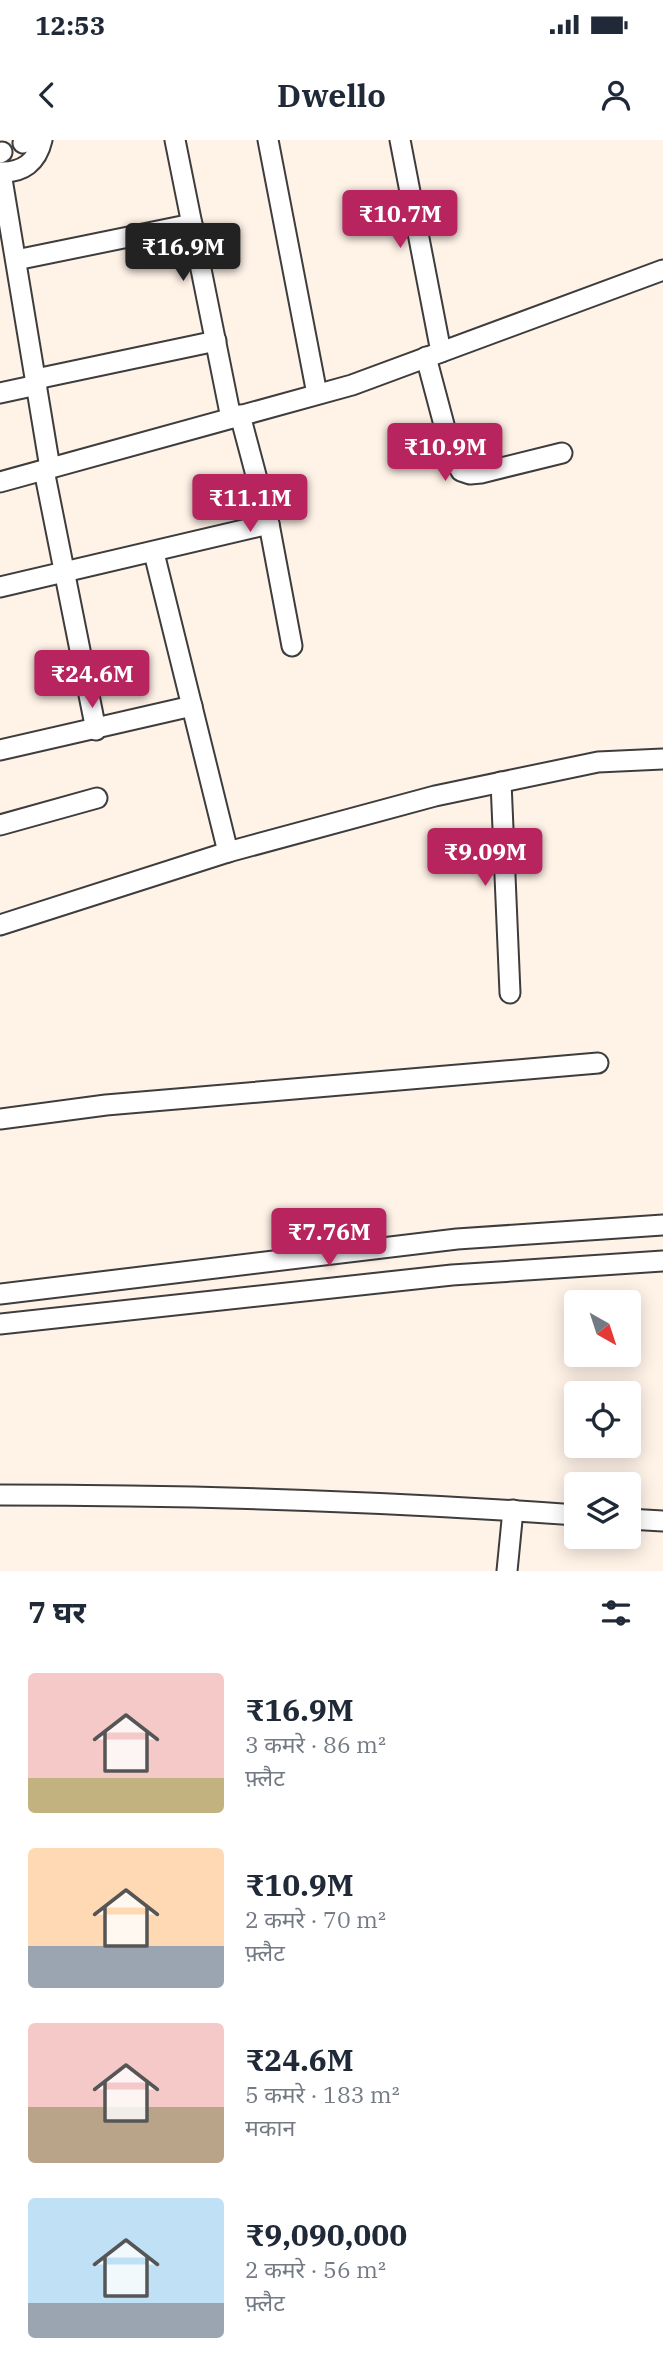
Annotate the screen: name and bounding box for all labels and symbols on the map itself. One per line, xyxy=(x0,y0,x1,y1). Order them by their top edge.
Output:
pin: ₹10.7M xyxy=(343,190,457,250)
pin: ₹16.9M xyxy=(126,223,240,283)
pin: ₹10.9M xyxy=(388,424,502,483)
pin: ₹11.1M xyxy=(193,474,307,534)
pin: ₹24.6M xyxy=(35,650,149,710)
pin: ₹9.09M xyxy=(428,828,542,888)
pin: ₹7.76M xyxy=(272,1208,386,1268)
north arrow xyxy=(564,1290,640,1367)

